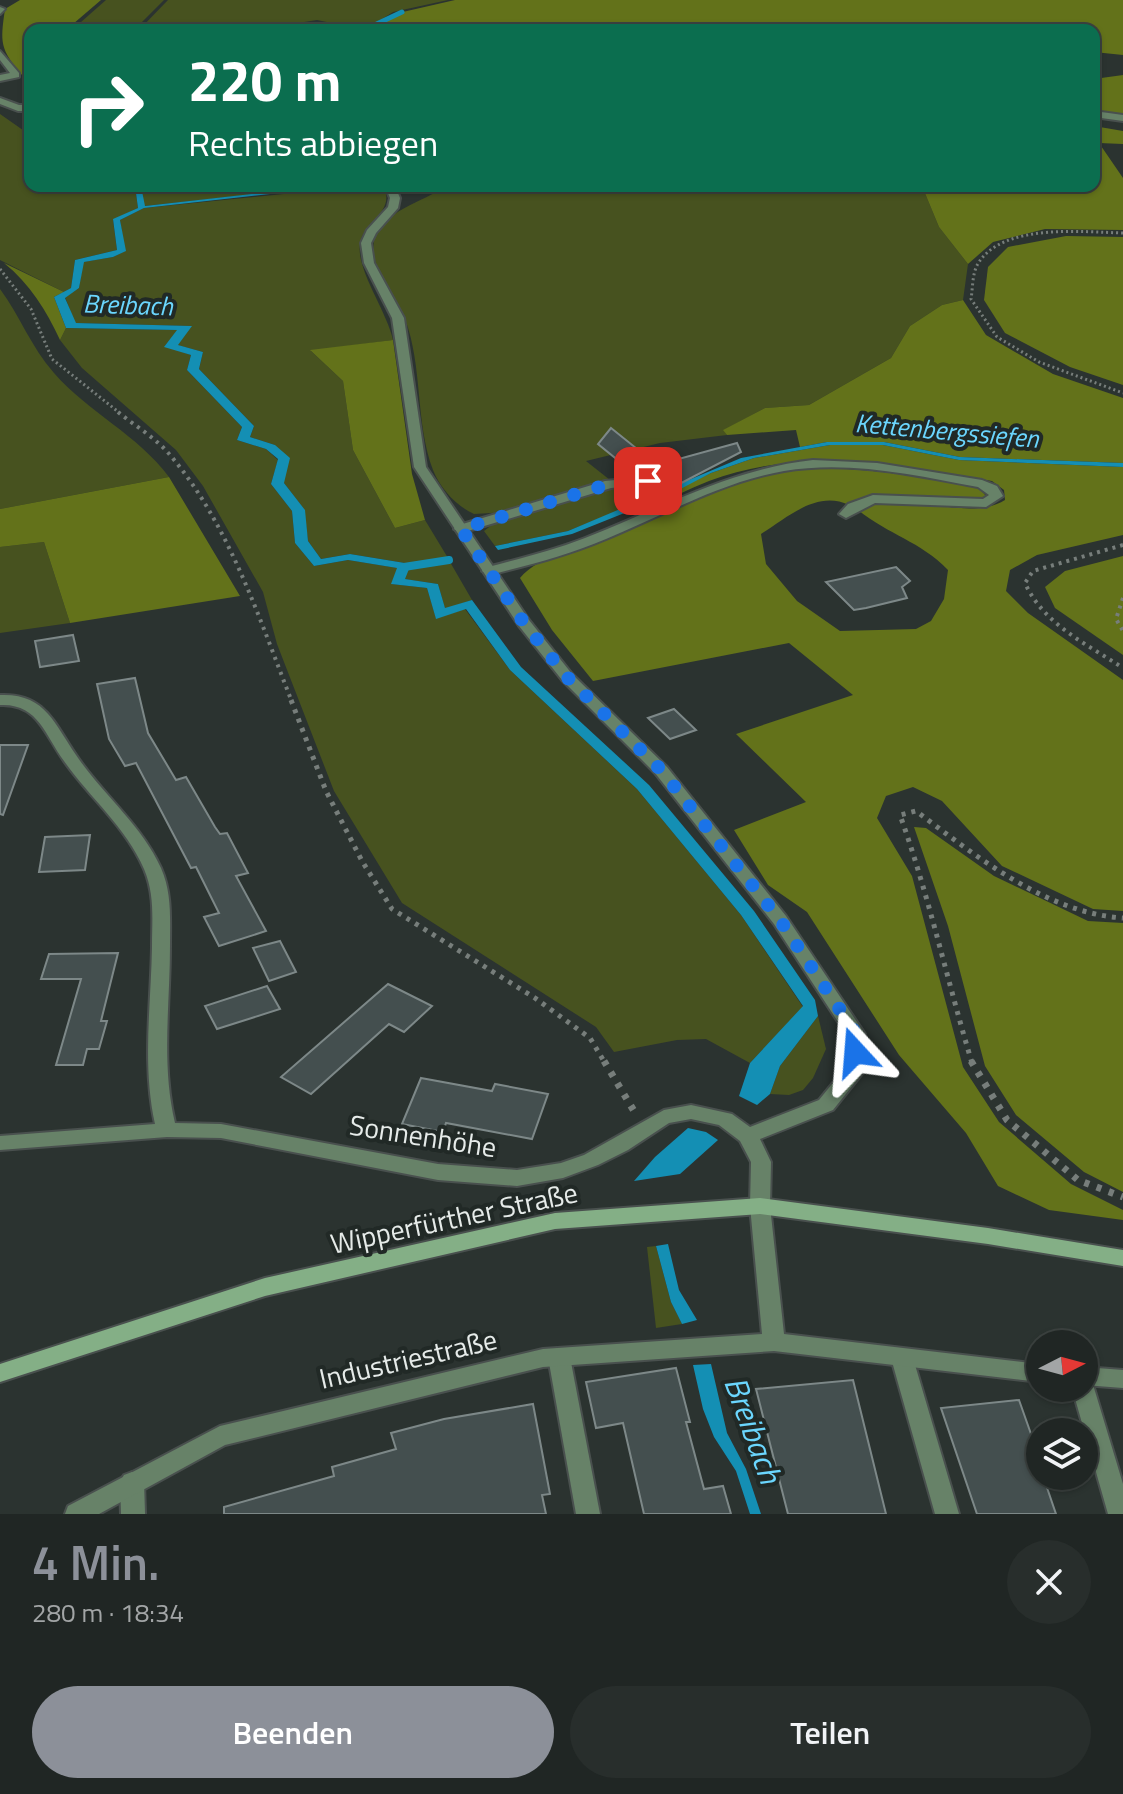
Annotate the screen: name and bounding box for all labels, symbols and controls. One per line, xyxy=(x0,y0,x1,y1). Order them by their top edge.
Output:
text: 220 m xyxy=(188,38,341,123)
icon: right xyxy=(56,56,160,160)
text: Rechts abbiegen xyxy=(188,115,438,170)
water label: Breibach xyxy=(82,283,175,326)
water label: Kettenbergssiefen xyxy=(854,403,1042,458)
pin xyxy=(614,447,682,515)
icon: arrive xyxy=(626,459,670,503)
position arrow xyxy=(813,1010,897,1094)
street label: Sonnenhöhe xyxy=(347,1103,500,1168)
street label: Wipperfürther Straße xyxy=(326,1170,581,1265)
street label: Industriestraße xyxy=(315,1317,501,1400)
north arrow xyxy=(1026,1330,1098,1402)
map controls xyxy=(1026,1330,1098,1490)
water label: Breibach xyxy=(713,1370,796,1491)
button: layers xyxy=(1026,1418,1098,1490)
text: 4 Min. xyxy=(32,1526,160,1599)
button: close xyxy=(1007,1540,1091,1624)
text: 280 m · 18:34 xyxy=(32,1593,184,1632)
button: Beenden xyxy=(32,1686,554,1778)
button: Teilen xyxy=(570,1686,1091,1778)

